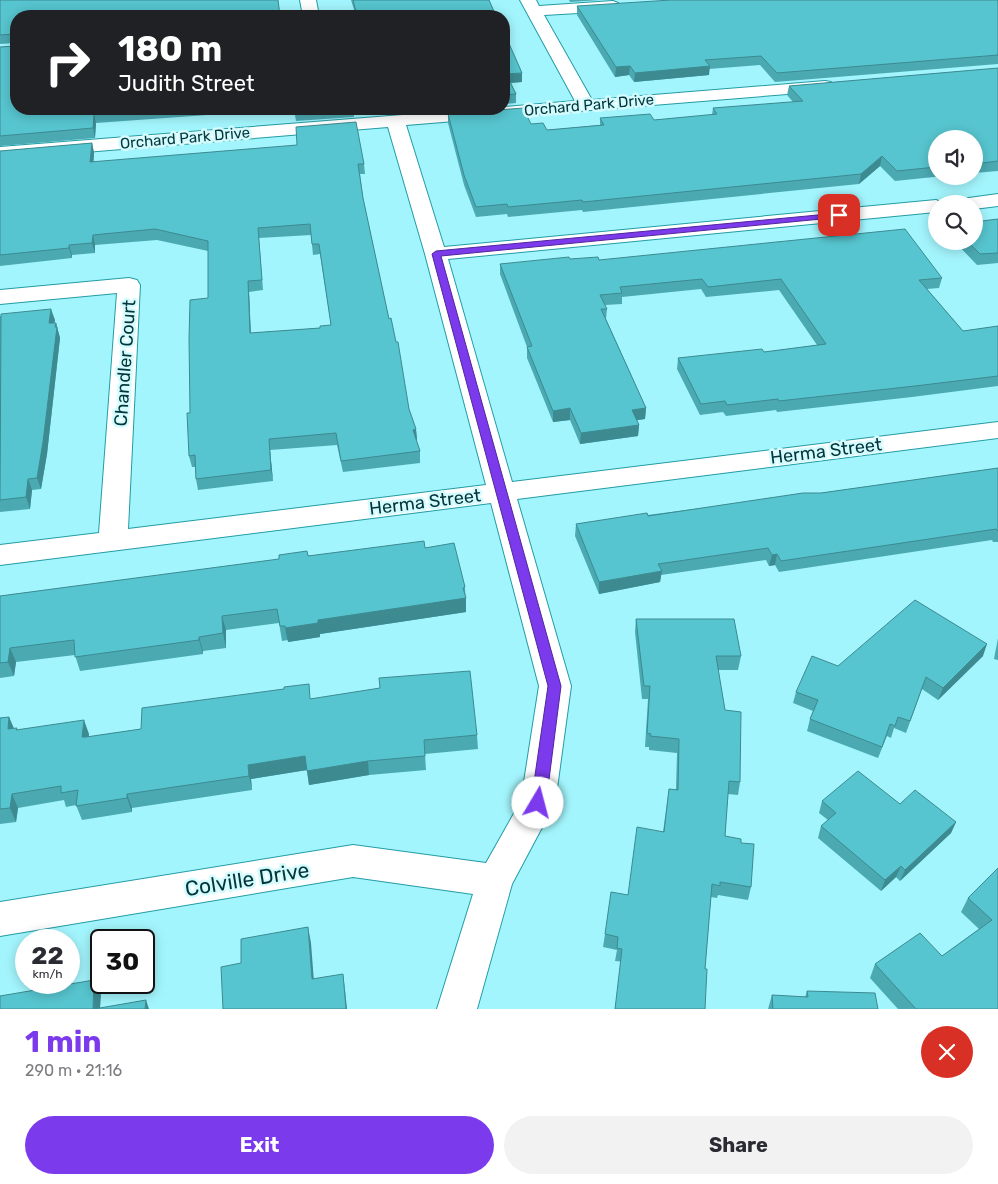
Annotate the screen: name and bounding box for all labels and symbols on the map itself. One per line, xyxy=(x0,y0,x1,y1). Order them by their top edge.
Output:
street label: Orchard Park Drive xyxy=(523,90,655,120)
street label: Orchard Park Drive xyxy=(119,123,251,153)
pin xyxy=(818,194,860,236)
street label: Chandler Court xyxy=(110,299,140,427)
street label: Herma Street xyxy=(769,433,883,469)
street label: Herma Street xyxy=(368,484,482,520)
position arrow xyxy=(511,776,563,828)
street label: Colville Drive xyxy=(183,857,311,901)
speed limit sign: 30 xyxy=(90,929,155,994)

